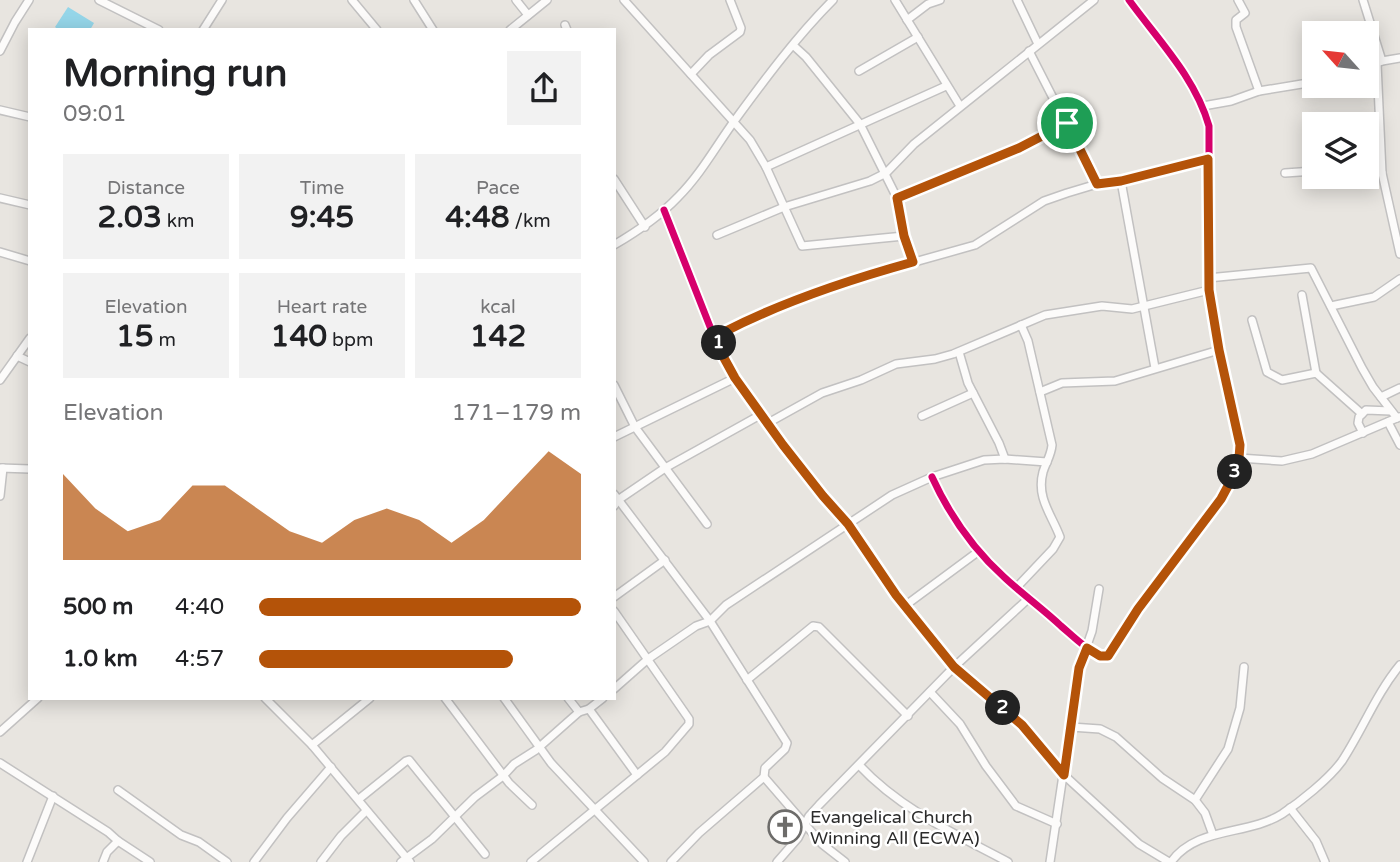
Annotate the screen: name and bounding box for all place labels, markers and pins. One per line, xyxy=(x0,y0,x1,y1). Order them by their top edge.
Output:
pin xyxy=(1037,93,1097,153)
pin: 1 xyxy=(702,326,736,360)
pin: 3 xyxy=(1218,454,1252,490)
pin: 2 xyxy=(986,690,1020,726)
place label: Evangelical Church Winning All (ECWA) xyxy=(810,806,980,849)
church icon: Evangelical Church Winning All (ECWA) xyxy=(766,808,804,846)

